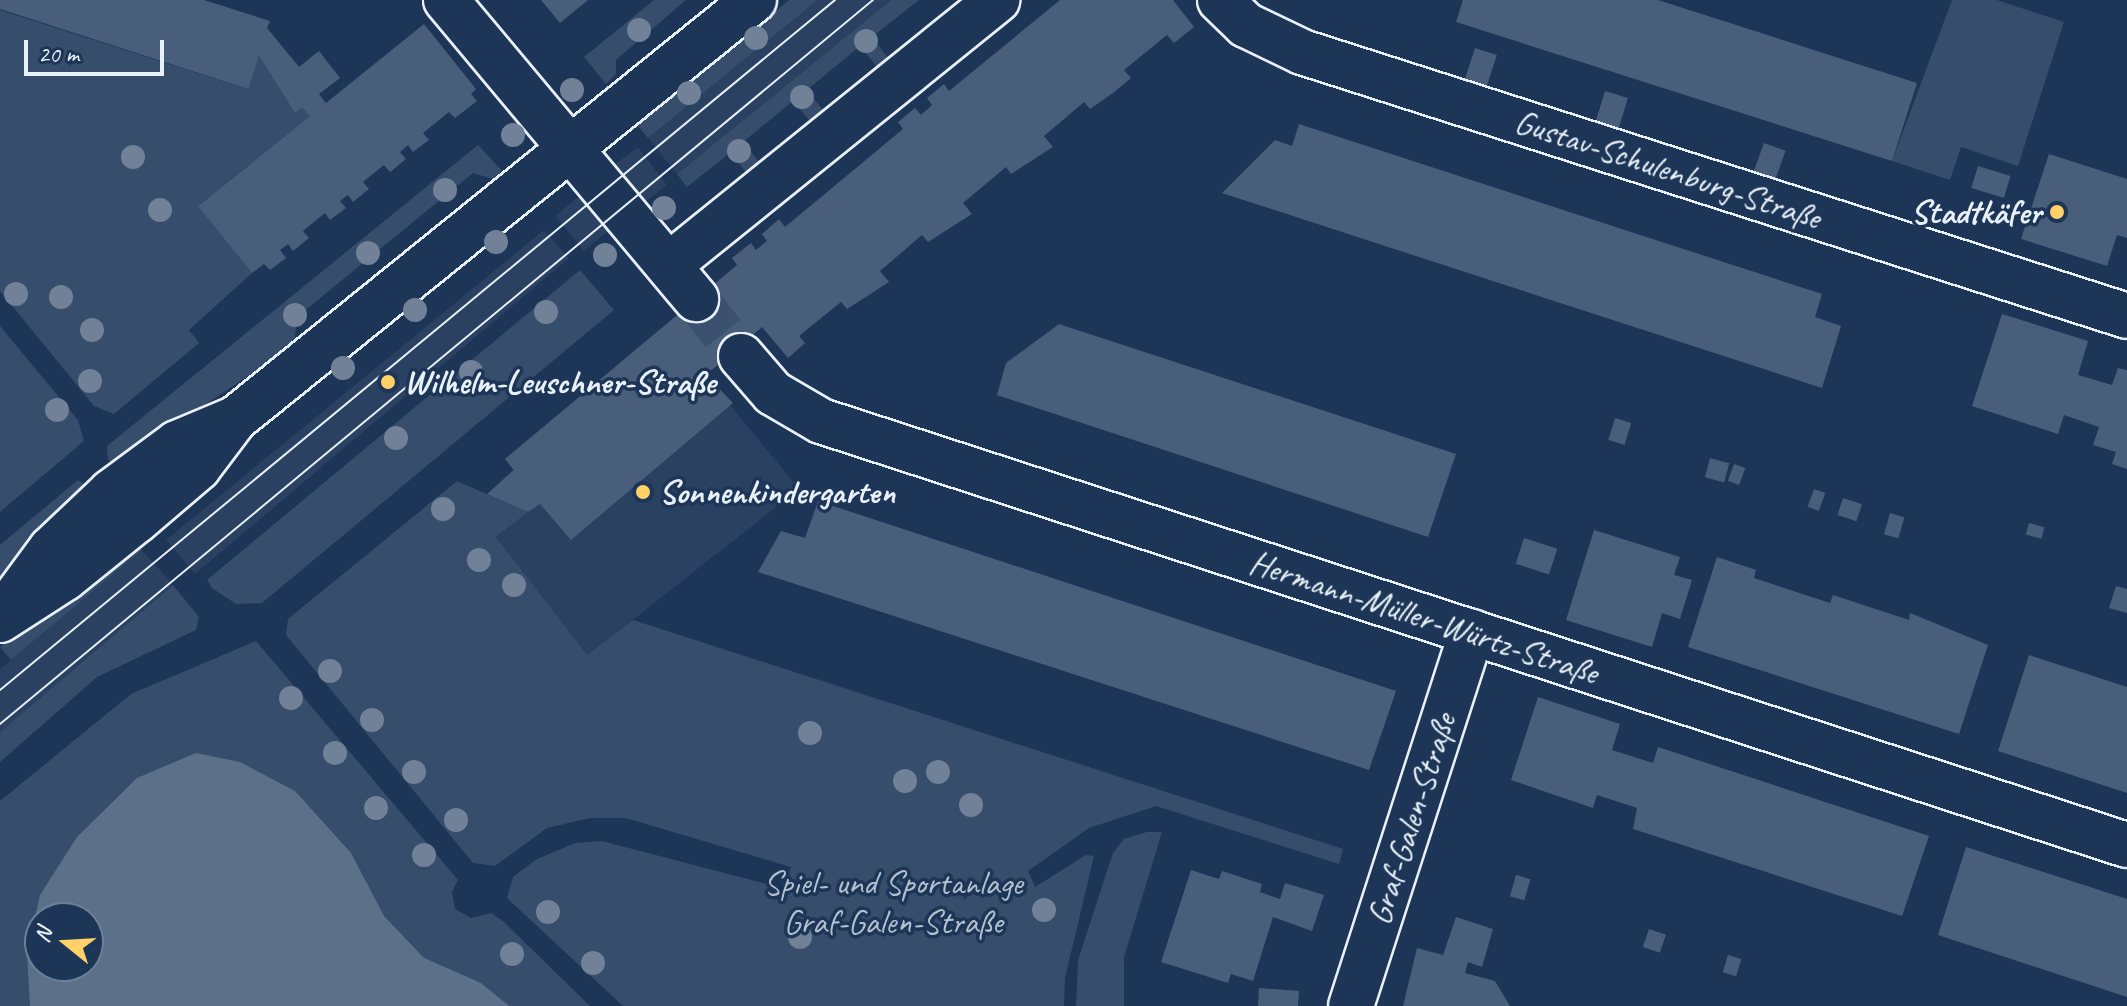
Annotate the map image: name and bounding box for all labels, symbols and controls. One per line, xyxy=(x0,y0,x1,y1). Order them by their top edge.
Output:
scale bar xyxy=(28,24,168,74)
text: 20 m xyxy=(38,39,79,69)
street label: Gustav-Schulenburg-Straße xyxy=(1510,100,1826,238)
place label: Stadtkäfer xyxy=(1911,192,2041,232)
marker: Stadtkäfer xyxy=(2048,203,2066,221)
place label: Wilhelm-Leuschner-Straße xyxy=(404,362,715,402)
marker: Wilhelm-Leuschner-Straße xyxy=(379,373,397,391)
place label: Sonnenkindergarten xyxy=(659,472,895,512)
marker: Sonnenkindergarten xyxy=(634,483,652,501)
street label: Hermann-Müller-Würtz-Straße xyxy=(1245,541,1603,693)
street label: Graf-Galen-Straße xyxy=(1358,708,1464,930)
park label: Spiel- und Sportanlage Graf-Galen-Straße xyxy=(764,862,1022,942)
north arrow xyxy=(24,902,104,982)
text: N xyxy=(28,924,58,946)

